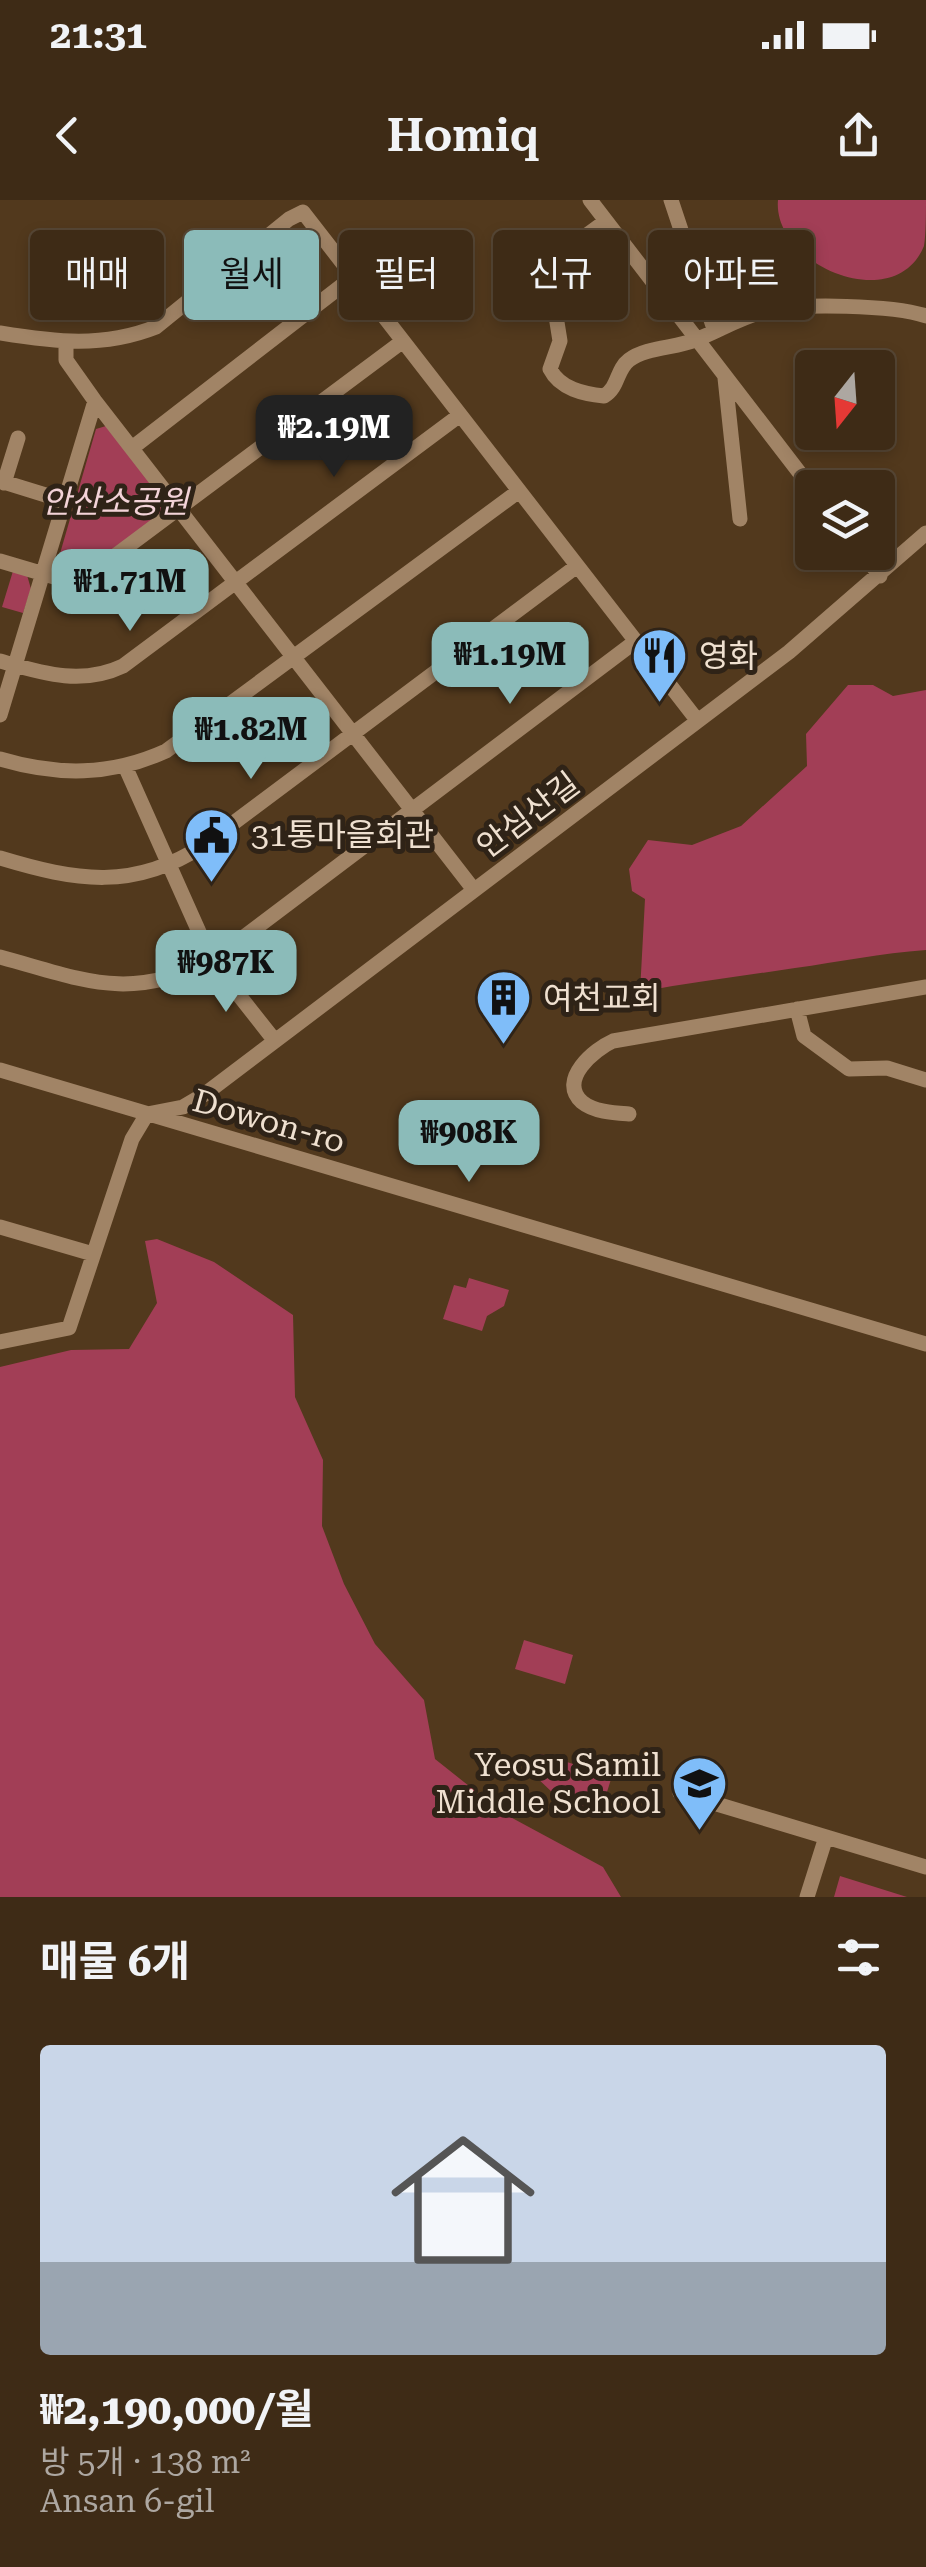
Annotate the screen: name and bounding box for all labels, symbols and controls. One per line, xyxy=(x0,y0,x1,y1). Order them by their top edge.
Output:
text: 21:31 xyxy=(50,13,147,57)
icon: back xyxy=(40,108,95,163)
icon: share xyxy=(831,108,886,163)
text: Homiq xyxy=(387,109,539,162)
chip: 매매 xyxy=(30,230,164,320)
chip: 월세 xyxy=(184,230,319,320)
chip: 필터 xyxy=(339,230,473,320)
chip: 신규 xyxy=(493,230,628,320)
chip: 아파트 xyxy=(648,230,814,320)
north arrow xyxy=(795,350,895,450)
map controls xyxy=(795,350,895,570)
pin: ₩2.19M xyxy=(253,395,415,480)
text: ₩2.19M xyxy=(278,408,390,446)
button: layers xyxy=(795,470,895,570)
park label: 안산소공원 xyxy=(41,483,191,521)
pin: ₩1.71M xyxy=(49,549,211,634)
text: ₩1.71M xyxy=(74,562,186,600)
pin: ₩1.19M xyxy=(429,622,591,707)
restaurant icon: 영화 xyxy=(630,626,690,705)
text: ₩1.19M xyxy=(454,635,566,673)
place label: 영화 xyxy=(699,637,758,675)
pin: ₩1.82M xyxy=(170,697,332,782)
text: ₩1.82M xyxy=(195,710,307,748)
street label: 안심산길 xyxy=(470,764,586,866)
public building icon: 31통마을회관 xyxy=(182,805,242,884)
place label: 31통마을회관 xyxy=(251,816,434,854)
pin: ₩987K xyxy=(156,930,296,1015)
text: ₩987K xyxy=(178,943,274,981)
building icon: 여천교회 xyxy=(474,968,534,1047)
place label: 여천교회 xyxy=(543,979,661,1017)
street label: Dowon-ro xyxy=(188,1081,350,1161)
pin: ₩908K xyxy=(399,1100,539,1185)
text: ₩908K xyxy=(421,1113,517,1151)
place label: Yeosu Samil Middle School xyxy=(436,1746,661,1821)
school or university icon: Yeosu Samil Middle School xyxy=(670,1753,730,1832)
icon: filters xyxy=(831,1930,886,1985)
text: 매물 6개 xyxy=(40,1937,190,1986)
icon: home xyxy=(373,2110,553,2290)
text: ₩2,190,000/월 xyxy=(40,2385,314,2434)
text: 방 5개 · 138 m² xyxy=(40,2443,251,2481)
text: Ansan 6-gil xyxy=(40,2482,214,2520)

